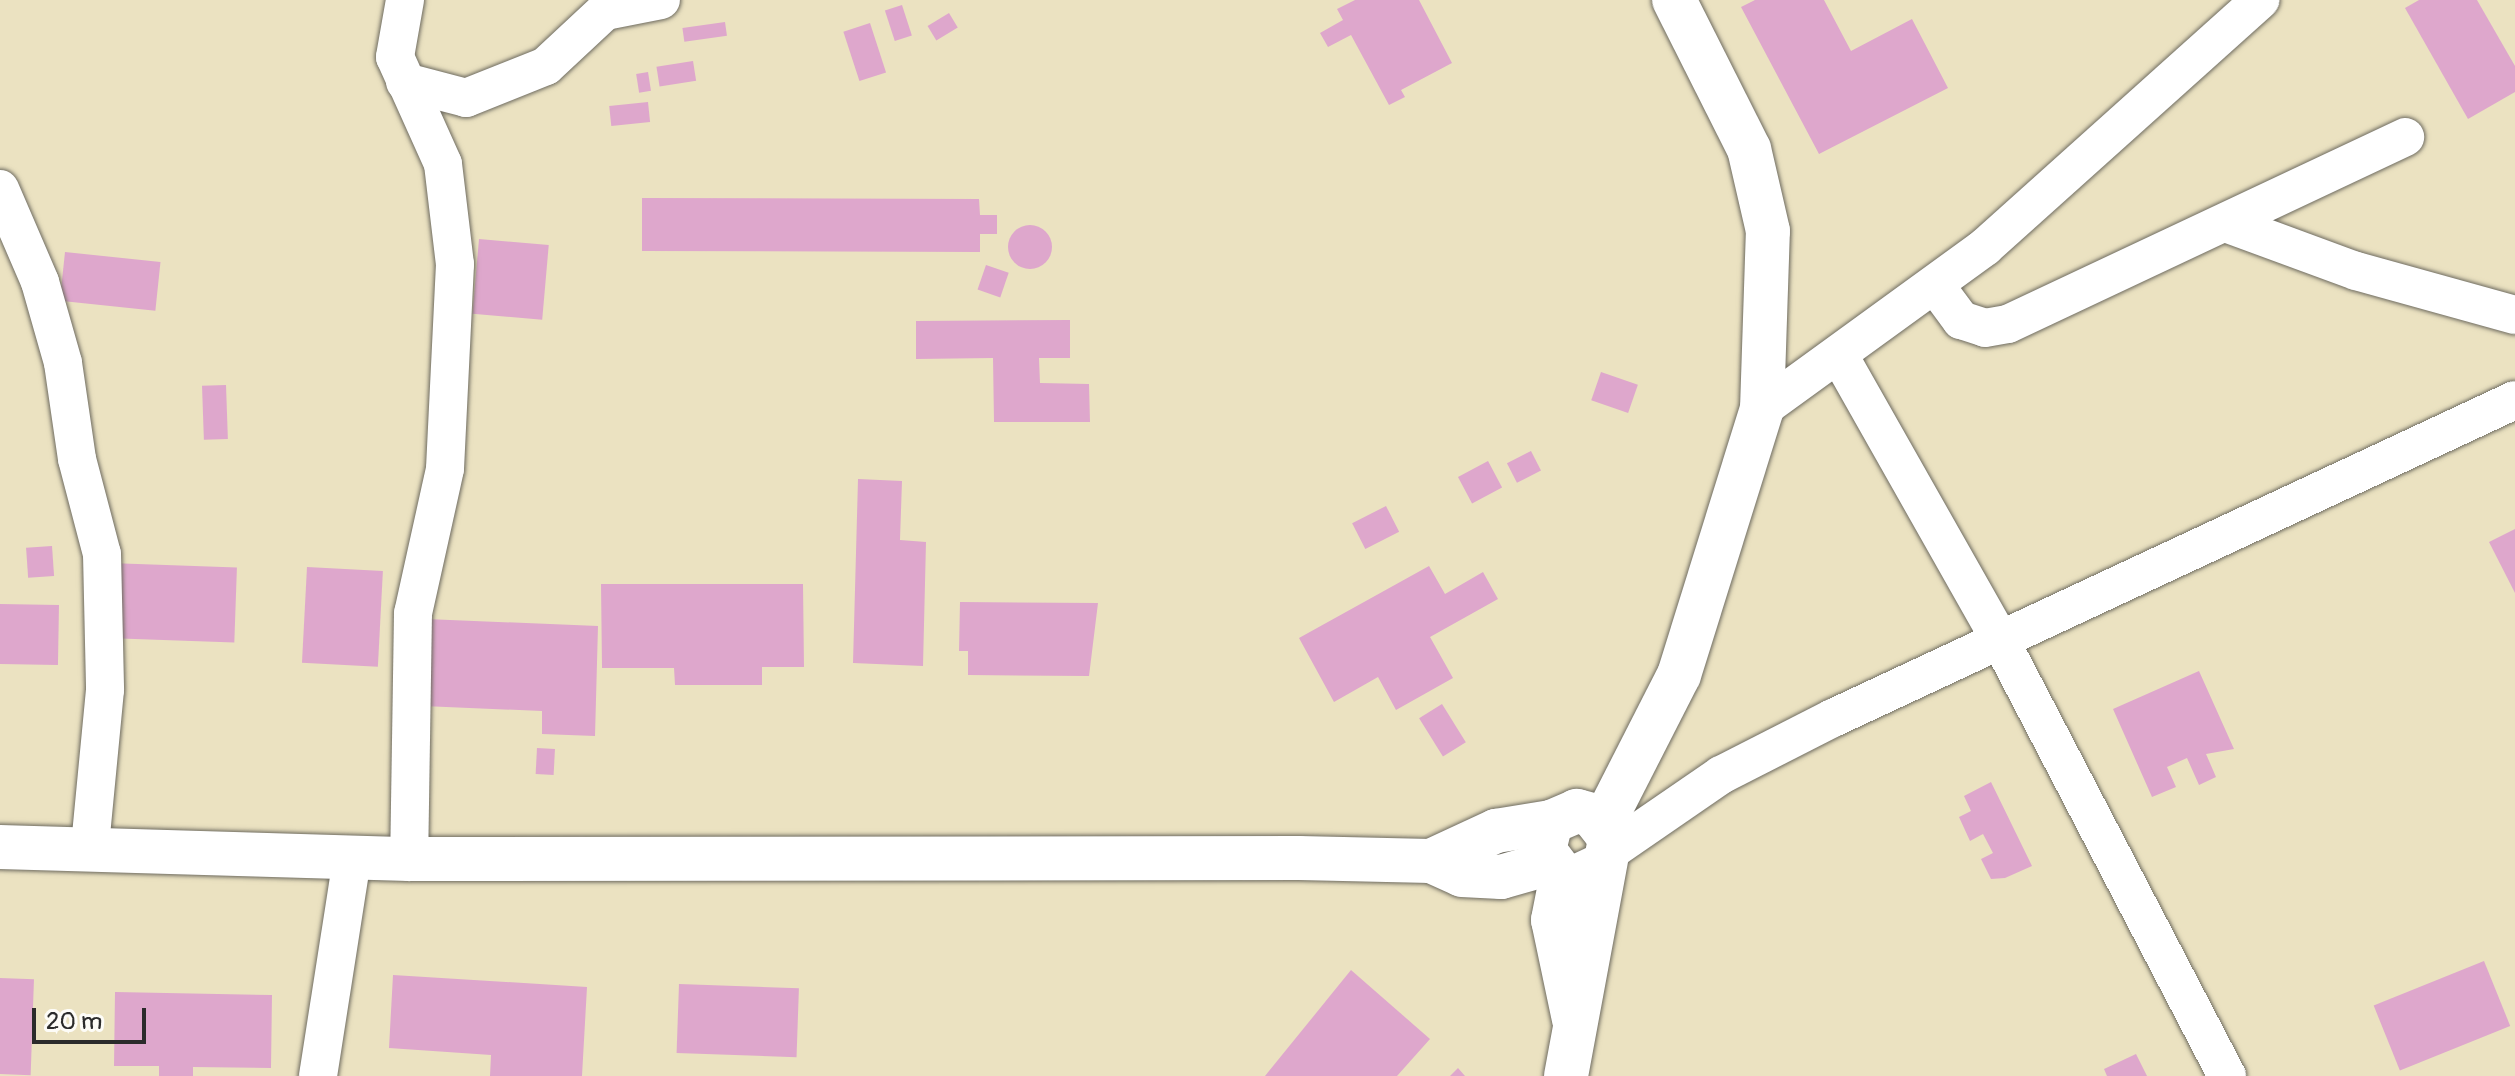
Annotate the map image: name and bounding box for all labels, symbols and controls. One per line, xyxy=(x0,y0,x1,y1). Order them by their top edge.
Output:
scale bar xyxy=(36,992,150,1042)
text: 20 m xyxy=(46,1007,102,1036)

